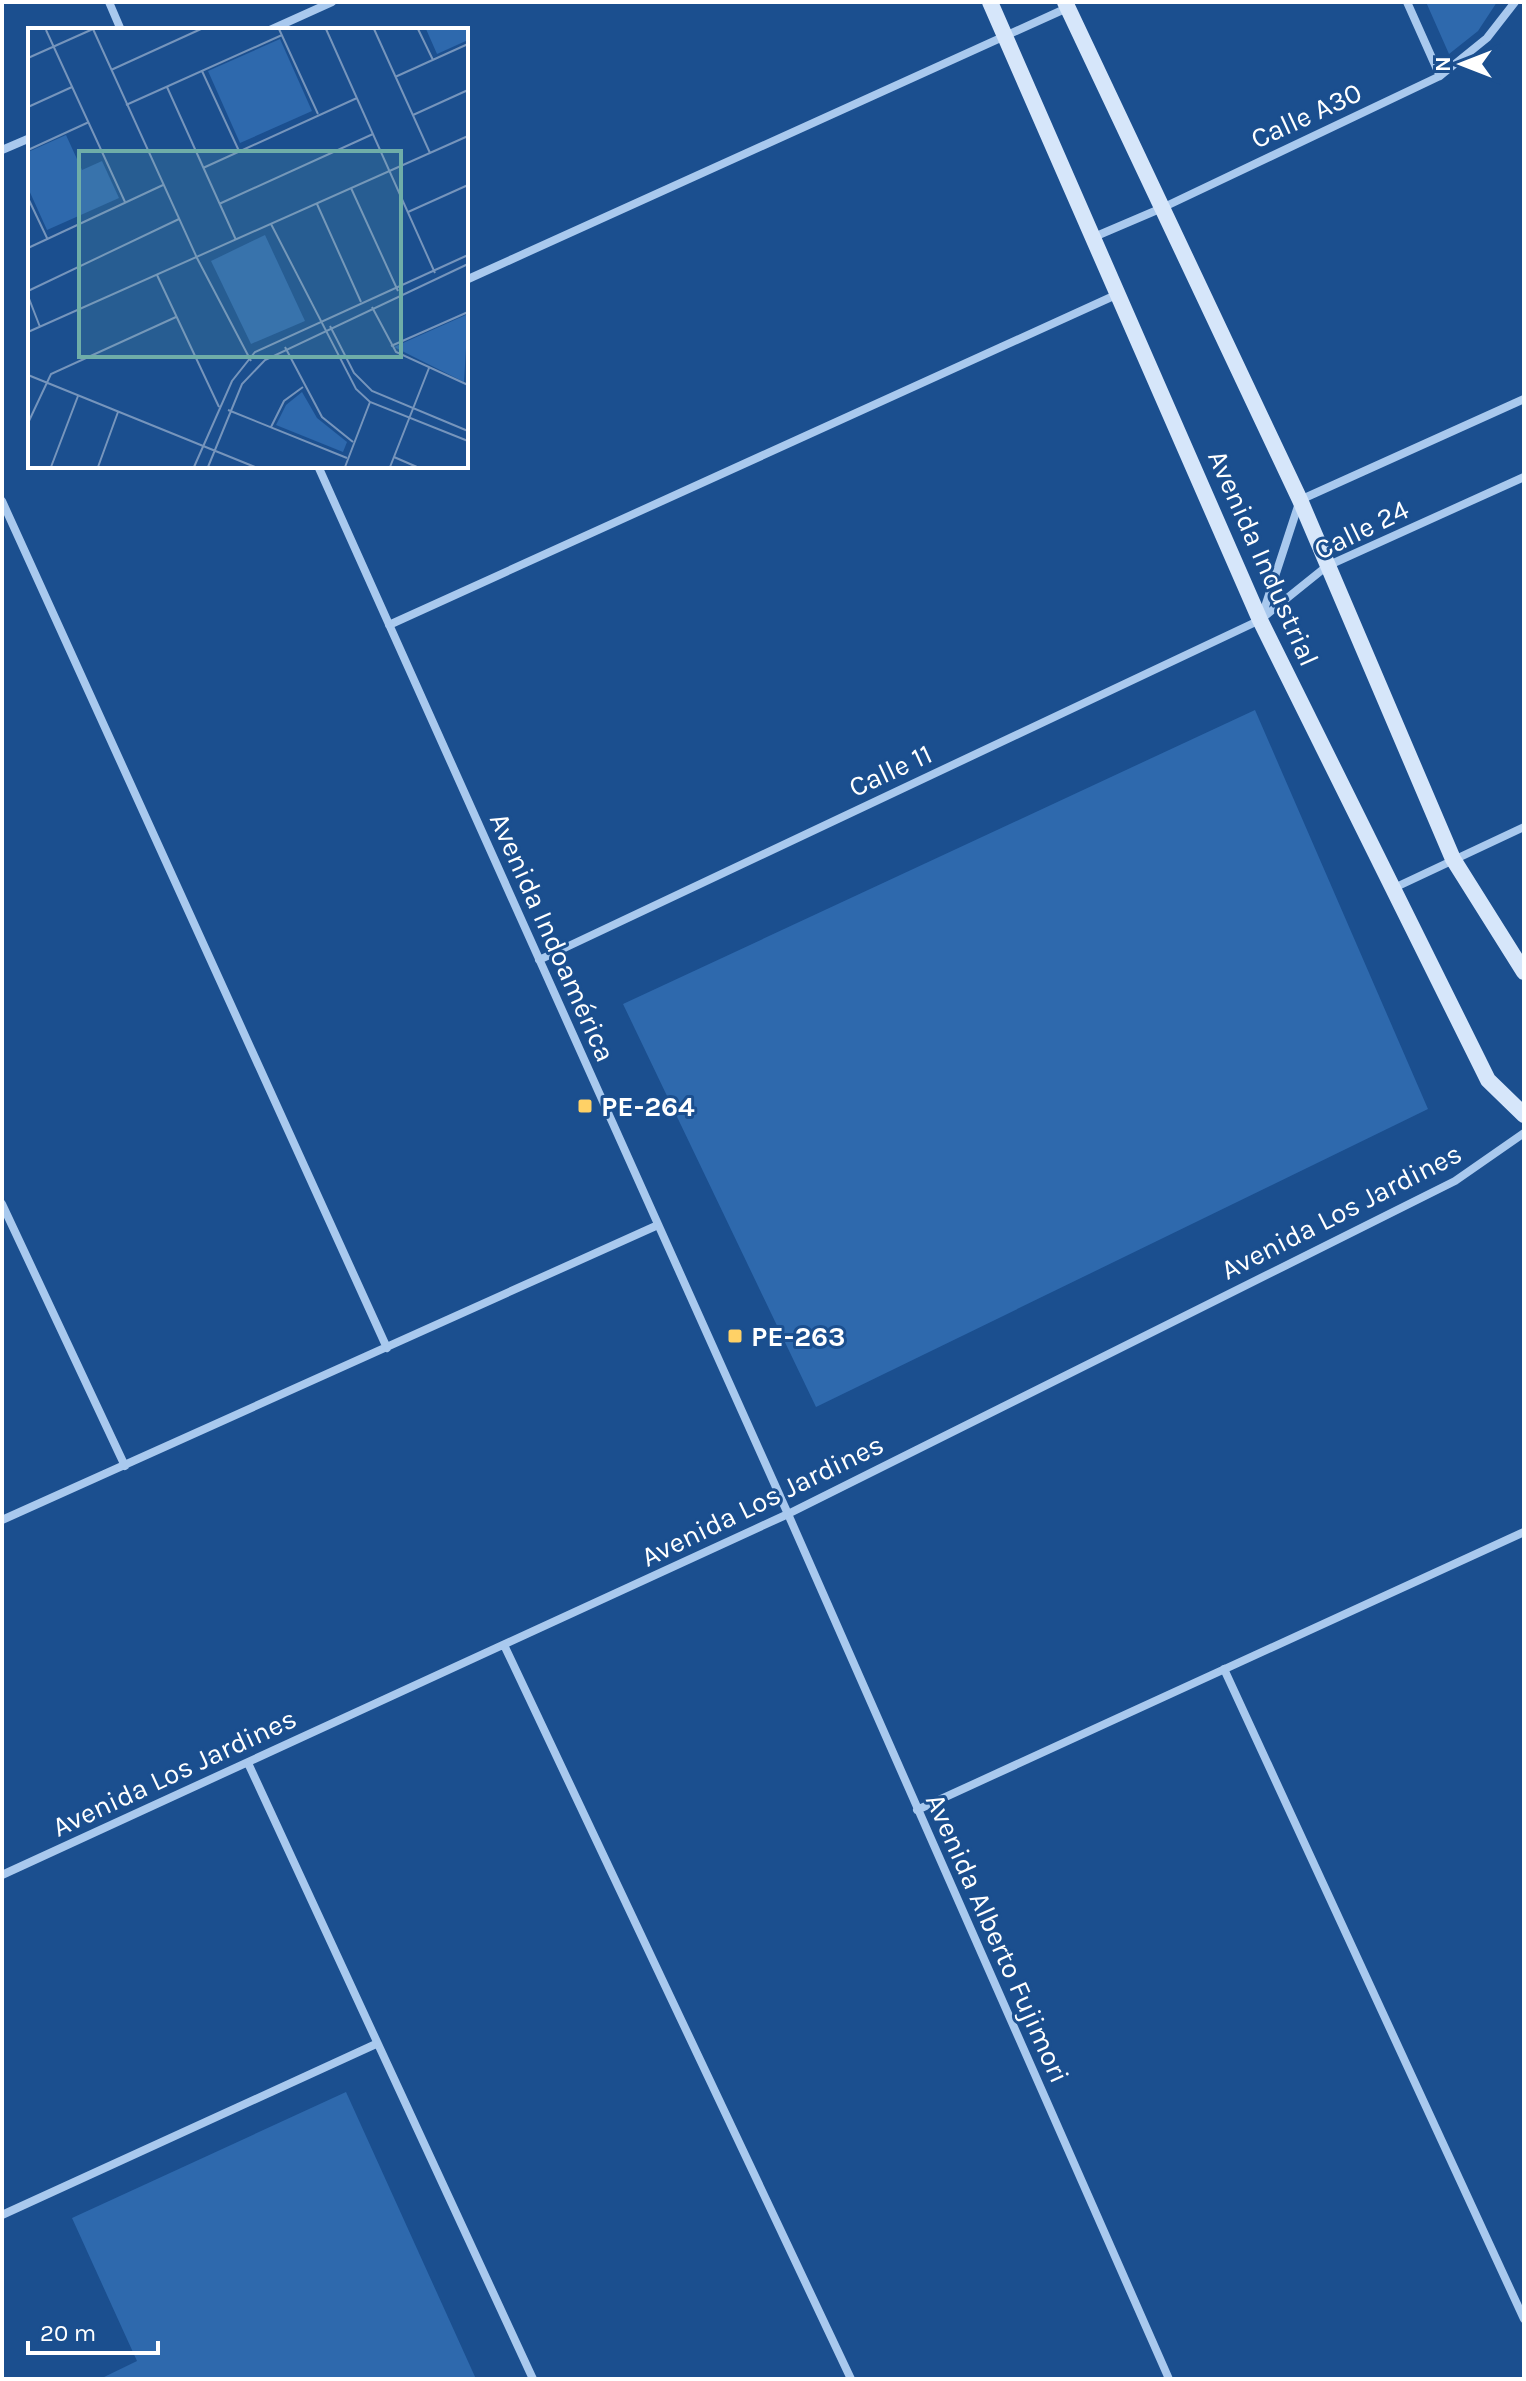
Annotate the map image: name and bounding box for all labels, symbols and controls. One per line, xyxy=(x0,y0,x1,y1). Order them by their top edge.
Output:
north arrow xyxy=(1422,24,1502,104)
inset map xyxy=(28,28,468,468)
text: N xyxy=(1430,56,1456,72)
street label: Calle A30 xyxy=(1246,75,1367,155)
street label: Avenida Industrial xyxy=(1201,445,1326,671)
street label: Calle 24 xyxy=(1309,492,1414,566)
street label: Calle 11 xyxy=(843,737,937,804)
street label: Avenida Indoamérica xyxy=(483,808,622,1067)
place label: PE-264 xyxy=(601,1090,695,1123)
marker: PE-264 xyxy=(576,1097,594,1115)
street label: Avenida Los Jardines xyxy=(1216,1137,1467,1286)
place label: PE-263 xyxy=(751,1320,846,1353)
marker: PE-263 xyxy=(726,1327,744,1345)
street label: Avenida Los Jardines xyxy=(636,1427,889,1573)
street label: Avenida Los Jardines xyxy=(47,1701,301,1843)
street label: Avenida Alberto Fujimori xyxy=(919,1788,1076,2088)
scale bar xyxy=(28,2305,158,2355)
text: 20 m xyxy=(40,2319,96,2347)

